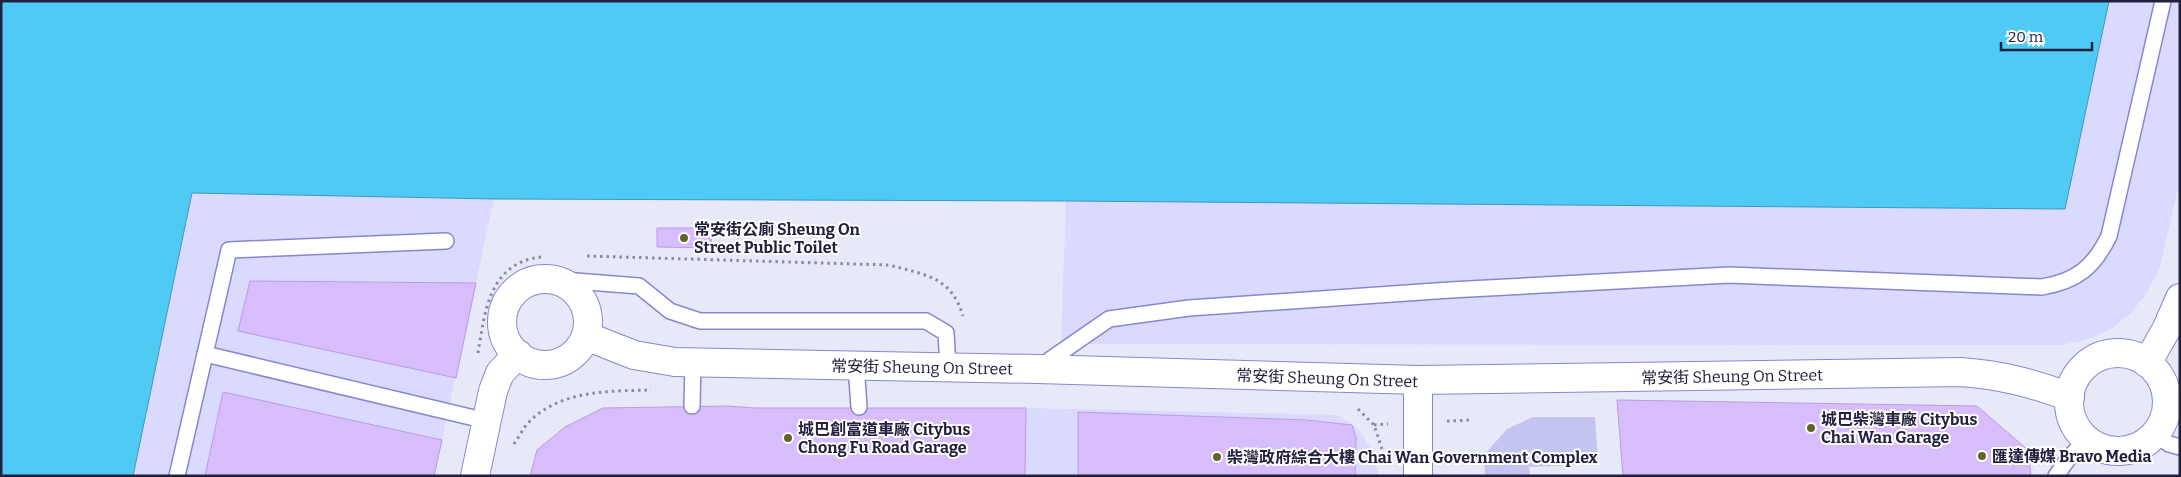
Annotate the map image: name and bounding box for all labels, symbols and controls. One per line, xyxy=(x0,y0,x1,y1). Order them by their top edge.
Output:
scale bar xyxy=(2001,20,2092,52)
text: 20 m xyxy=(2008,28,2044,46)
place label: 常安街公廁 Sheung On Street Public Toilet xyxy=(694,220,860,257)
marker: 常安街公廁 Sheung On Street Public Toilet xyxy=(678,232,690,244)
street label: 常安街 Sheung On Street xyxy=(831,356,1013,379)
street label: 常安街 Sheung On Street xyxy=(1641,365,1823,388)
street label: 常安街 Sheung On Street xyxy=(1236,366,1418,391)
place label: 城巴柴灣車廠 Citybus Chai Wan Garage xyxy=(1821,410,1977,447)
place label: 城巴創富道車廠 Citybus Chong Fu Road Garage xyxy=(798,420,970,457)
marker: 城巴柴灣車廠 Citybus Chai Wan Garage xyxy=(1805,422,1817,434)
marker: 城巴創富道車廠 Citybus Chong Fu Road Garage xyxy=(782,432,794,444)
place label: 匯達傳媒 Bravo Media xyxy=(1992,447,2152,466)
place label: 柴灣政府綜合大樓 Chai Wan Government Complex xyxy=(1227,448,1598,467)
marker: 匯達傳媒 Bravo Media xyxy=(1976,450,1988,462)
marker: 柴灣政府綜合大樓 Chai Wan Government Complex xyxy=(1211,451,1223,463)

